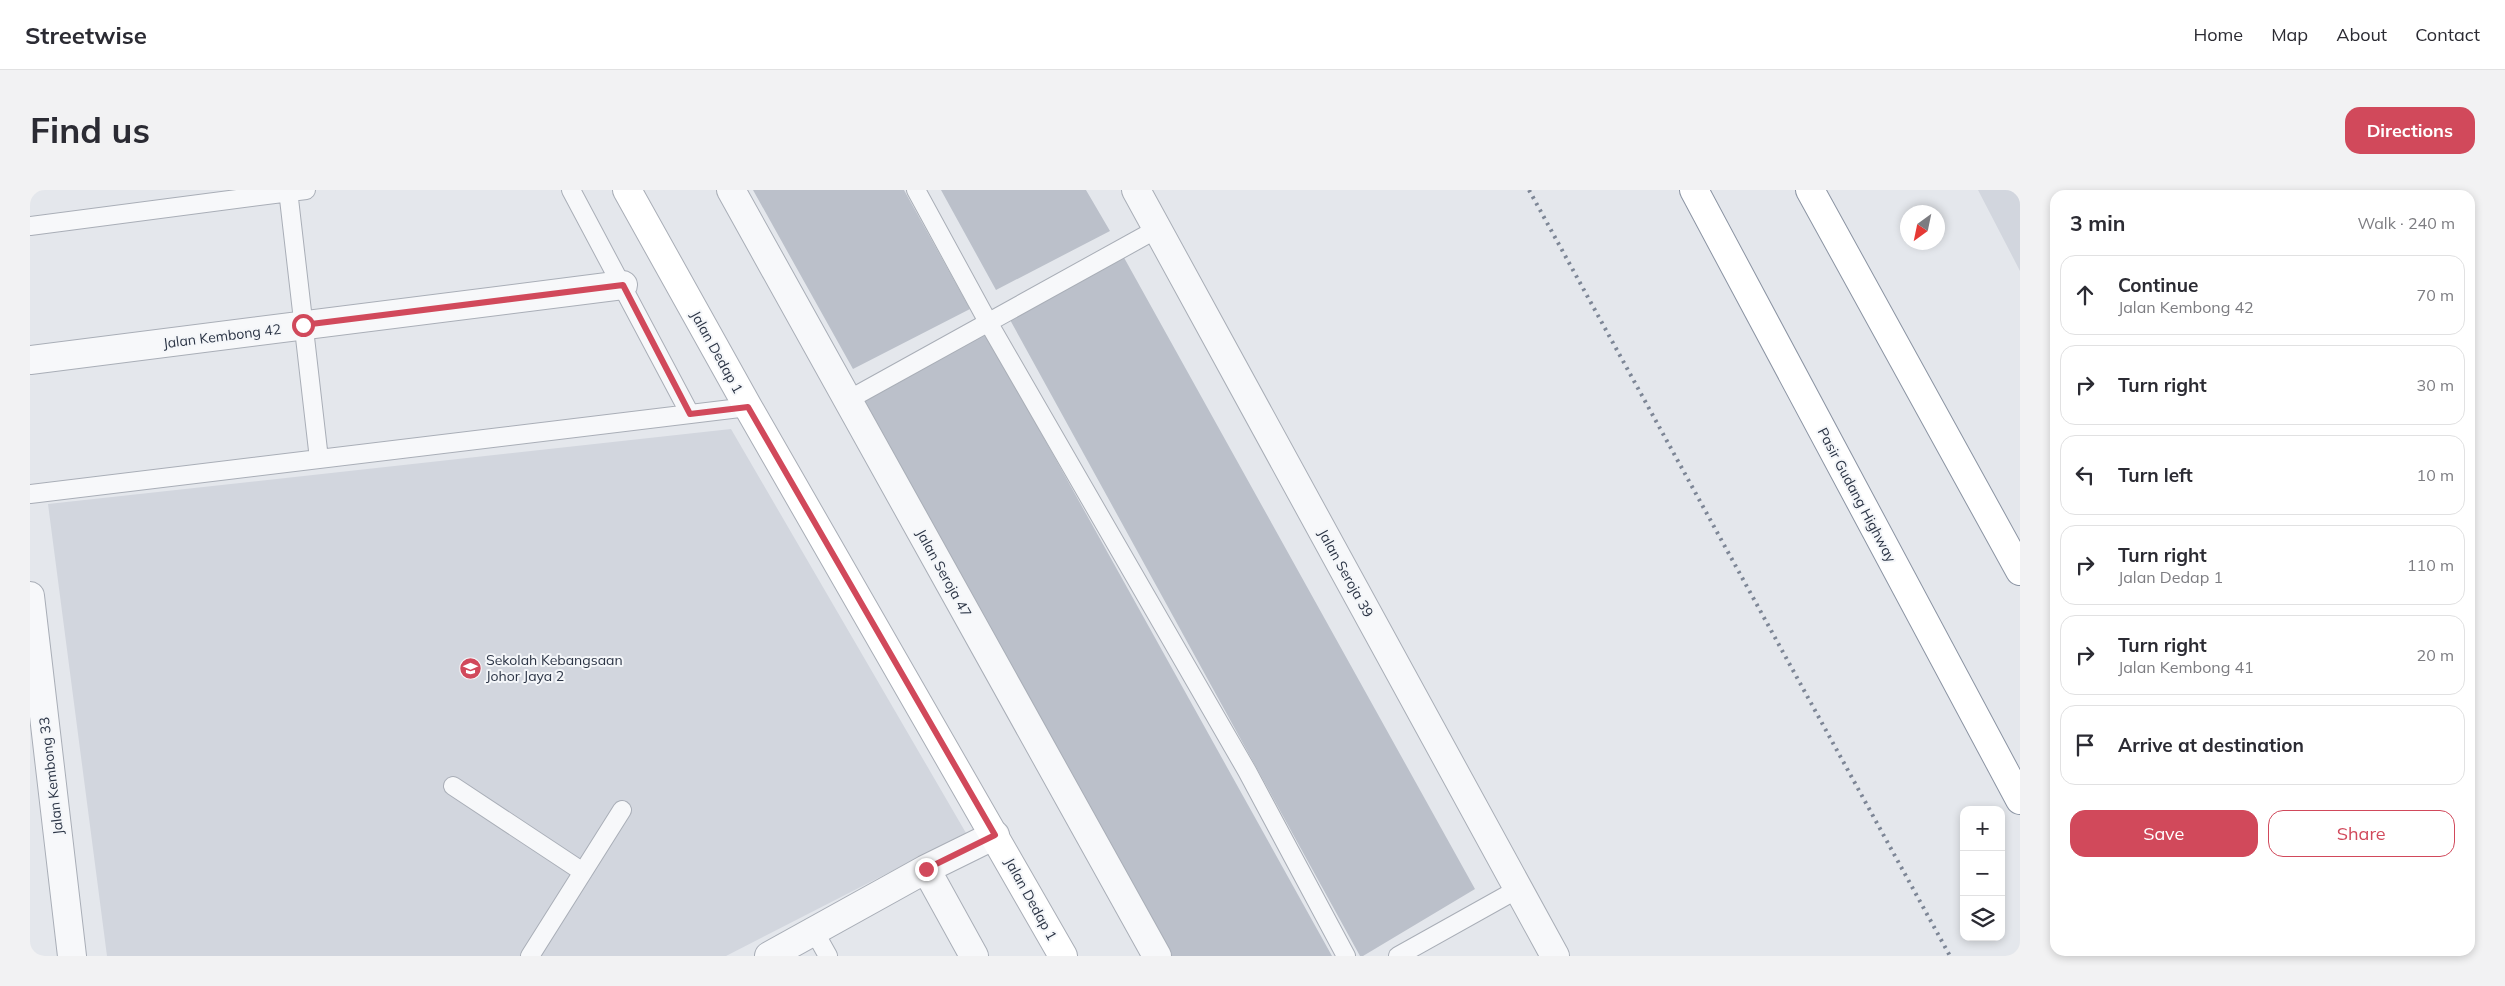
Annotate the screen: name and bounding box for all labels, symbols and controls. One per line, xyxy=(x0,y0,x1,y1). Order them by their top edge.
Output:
text: Streetwise xyxy=(25,20,147,50)
text: Home xyxy=(2193,23,2243,46)
text: Map xyxy=(2271,23,2308,46)
text: About xyxy=(2336,23,2387,46)
text: Contact xyxy=(2415,23,2480,46)
button: Directions xyxy=(2345,107,2475,154)
text: Find us xyxy=(30,108,150,152)
north arrow xyxy=(1900,205,1945,250)
text: 3 min xyxy=(2070,210,2125,236)
text: Walk · 240 m xyxy=(2357,213,2455,233)
text: Continue xyxy=(2118,273,2198,297)
icon: ahead xyxy=(2071,281,2099,309)
text: 70 m xyxy=(2417,285,2454,305)
text: Jalan Kembong 42 xyxy=(2118,297,2254,317)
street label: Jalan Dedap 1 xyxy=(687,307,747,397)
route start xyxy=(292,314,315,337)
street label: Jalan Kembong 42 xyxy=(162,320,282,352)
icon: right xyxy=(2071,371,2099,399)
text: Turn right xyxy=(2118,373,2207,397)
text: 30 m xyxy=(2417,375,2454,395)
street label: Pasir Gudang Highway xyxy=(1814,425,1900,566)
icon: left xyxy=(2071,461,2099,489)
text: Turn left xyxy=(2118,463,2193,487)
text: 10 m xyxy=(2417,465,2454,485)
street label: Jalan Seroja 47 xyxy=(912,526,976,620)
street label: Jalan Seroja 39 xyxy=(1314,526,1378,620)
text: Turn right xyxy=(2118,543,2207,567)
icon: right xyxy=(2071,551,2099,579)
text: 110 m xyxy=(2407,555,2454,575)
text: Jalan Dedap 1 xyxy=(2118,567,2223,587)
text: Turn right xyxy=(2118,633,2207,657)
icon: right xyxy=(2071,641,2099,669)
text: 20 m xyxy=(2417,645,2454,665)
place label: Sekolah Kebangsaan Johor Jaya 2 xyxy=(486,651,623,685)
school or university icon: Sekolah Kebangsaan Johor Jaya 2 xyxy=(458,656,482,680)
text: Jalan Kembong 41 xyxy=(2118,657,2254,677)
street label: Jalan Kembong 33 xyxy=(35,716,67,836)
icon: arrive xyxy=(2071,731,2099,759)
text: Arrive at destination xyxy=(2118,733,2304,757)
map controls xyxy=(1960,806,2005,941)
button: + xyxy=(1960,806,2005,851)
button: Save xyxy=(2070,810,2258,857)
button: Share xyxy=(2268,810,2455,857)
button: − xyxy=(1960,851,2005,896)
street label: Jalan Dedap 1 xyxy=(1001,854,1061,944)
route end xyxy=(915,858,938,881)
button: layers xyxy=(1960,896,2005,941)

